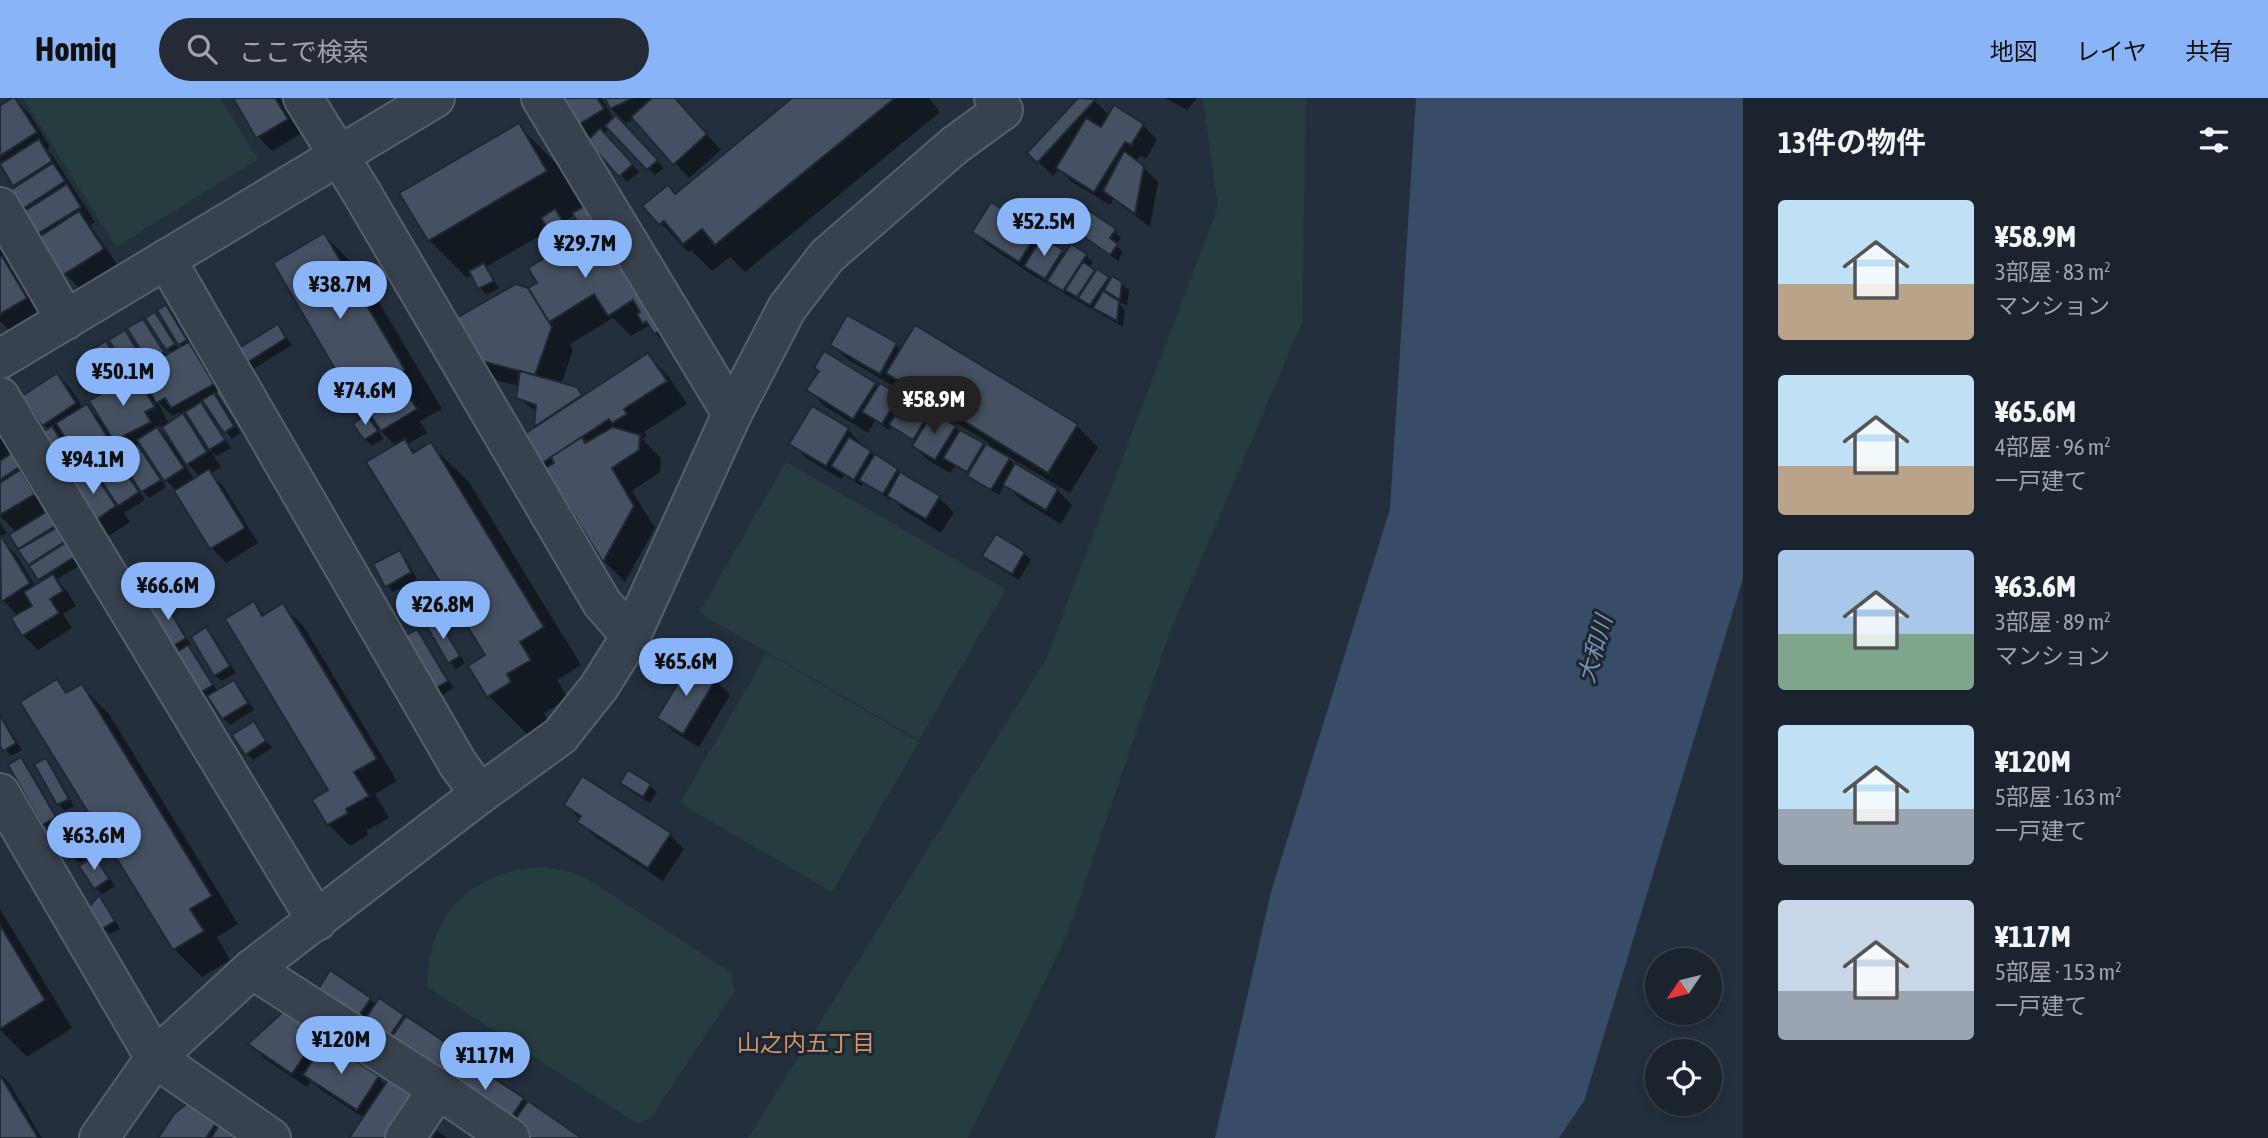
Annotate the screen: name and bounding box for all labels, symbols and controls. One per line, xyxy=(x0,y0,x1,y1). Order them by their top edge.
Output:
search box xyxy=(159,18,649,81)
text: Homiq xyxy=(35,30,117,68)
icon: search xyxy=(183,30,221,68)
text: ここで検索 xyxy=(239,37,369,67)
text: 地図 xyxy=(1990,38,2038,65)
text: レイヤ xyxy=(2076,38,2147,65)
text: 共有 xyxy=(2185,38,2233,65)
icon: filters xyxy=(2195,121,2233,159)
text: 13件の物件 xyxy=(1778,125,1926,159)
pin: ¥52.5M xyxy=(987,198,1101,258)
text: ¥52.5M xyxy=(1013,208,1075,234)
text: ¥58.9M xyxy=(1995,219,2076,253)
pin: ¥29.7M xyxy=(528,220,642,280)
icon: home xyxy=(1834,228,1918,312)
text: ¥29.7M xyxy=(554,230,616,256)
text: 3部屋 · 83 m² xyxy=(1995,259,2111,285)
pin: ¥38.7M xyxy=(283,262,397,321)
text: ¥38.7M xyxy=(309,271,371,297)
text: マンション xyxy=(1995,293,2110,319)
pin: ¥50.1M xyxy=(66,348,180,408)
text: ¥50.1M xyxy=(92,358,154,384)
pin: ¥74.6M xyxy=(308,368,422,427)
pin: ¥58.9M xyxy=(877,376,991,436)
text: ¥74.6M xyxy=(334,377,396,403)
text: ¥58.9M xyxy=(903,386,965,412)
text: ¥65.6M xyxy=(1995,394,2076,428)
icon: home xyxy=(1834,403,1918,487)
text: 4部屋 · 96 m² xyxy=(1995,434,2111,460)
pin: ¥94.1M xyxy=(36,436,150,496)
text: ¥94.1M xyxy=(62,446,124,472)
text: 一戸建て xyxy=(1995,468,2087,494)
pin: ¥66.6M xyxy=(111,562,225,622)
text: ¥63.6M xyxy=(1995,569,2076,603)
text: ¥66.6M xyxy=(137,572,199,598)
icon: home xyxy=(1834,578,1918,662)
pin: ¥26.8M xyxy=(386,582,500,641)
text: ¥26.8M xyxy=(412,591,474,617)
water label: 大和川 xyxy=(1573,609,1618,686)
text: 3部屋 · 89 m² xyxy=(1995,609,2111,635)
pin: ¥65.6M xyxy=(629,638,743,698)
text: マンション xyxy=(1995,643,2110,669)
text: ¥65.6M xyxy=(655,648,717,674)
text: ¥120M xyxy=(1995,744,2071,778)
icon: home xyxy=(1834,753,1918,837)
text: 5部屋 · 163 m² xyxy=(1995,784,2122,810)
pin: ¥63.6M xyxy=(37,812,151,872)
text: 一戸建て xyxy=(1995,818,2087,844)
text: ¥63.6M xyxy=(63,822,125,848)
text: ¥117M xyxy=(1995,919,2071,953)
icon: home xyxy=(1834,928,1918,1012)
north arrow xyxy=(1645,948,1722,1026)
map controls xyxy=(1645,948,1722,1116)
text: 5部屋 · 153 m² xyxy=(1995,959,2122,985)
text: 一戸建て xyxy=(1995,993,2087,1019)
pin: ¥120M xyxy=(292,1016,390,1076)
text: ¥120M xyxy=(312,1026,370,1052)
district label: 山之内五丁目 xyxy=(737,1030,875,1056)
pin: ¥117M xyxy=(436,1032,534,1092)
button: locate xyxy=(1645,1039,1722,1116)
text: ¥117M xyxy=(456,1042,514,1068)

